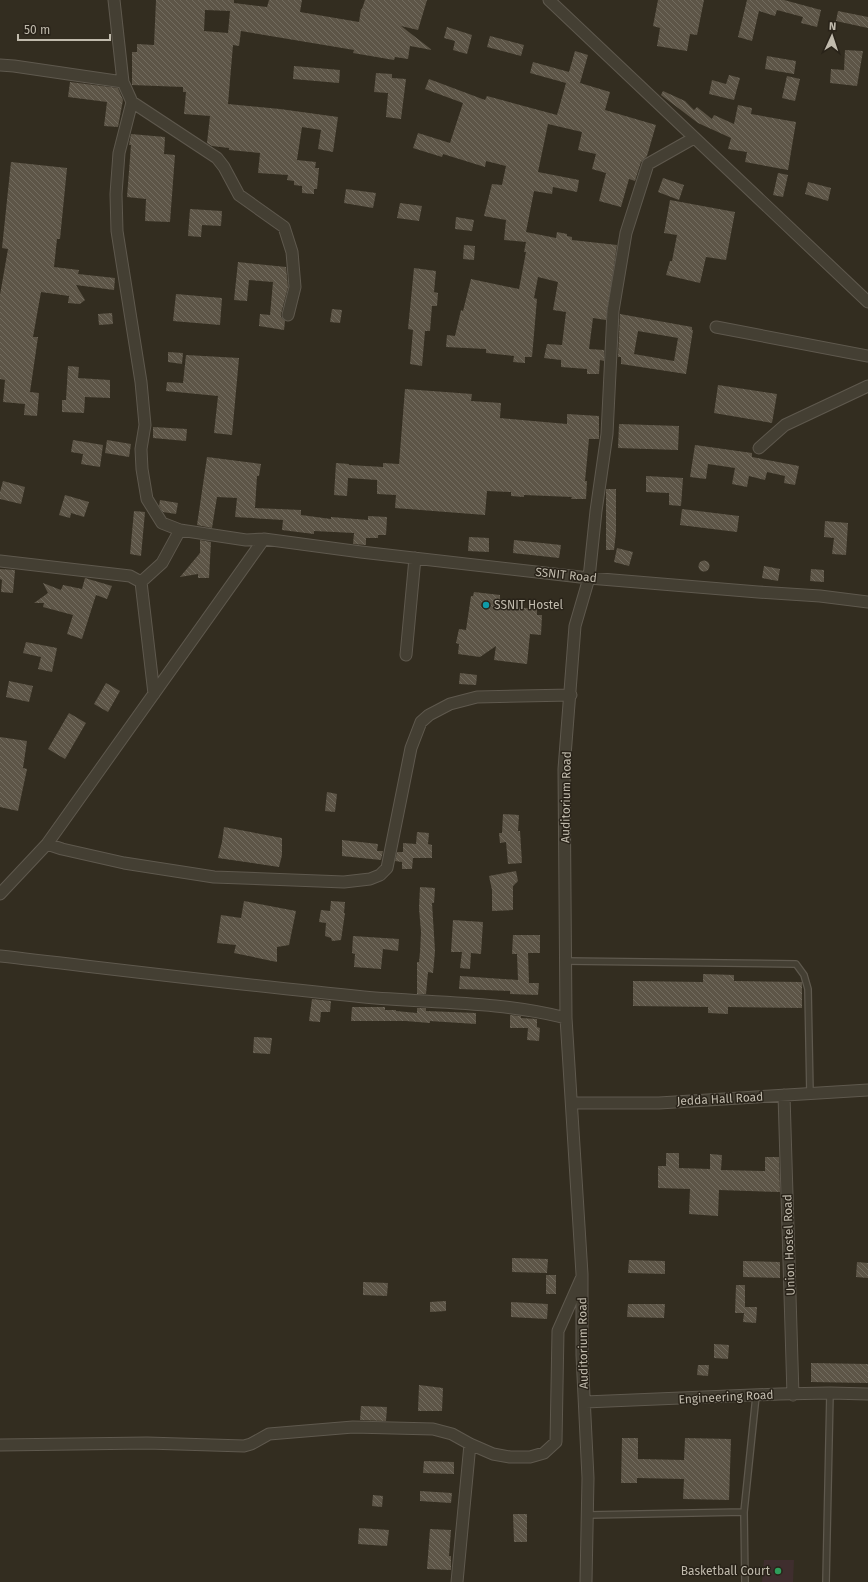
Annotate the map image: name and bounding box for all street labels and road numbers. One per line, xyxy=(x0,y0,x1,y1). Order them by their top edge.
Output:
street label: SSNIT Road xyxy=(535,565,597,585)
street label: Auditorium Road xyxy=(558,751,574,843)
street label: Jedda Hall Road xyxy=(676,1090,764,1108)
street label: Union Hostel Road xyxy=(780,1194,798,1296)
street label: Auditorium Road xyxy=(575,1297,591,1389)
street label: Engineering Road xyxy=(678,1388,774,1406)

